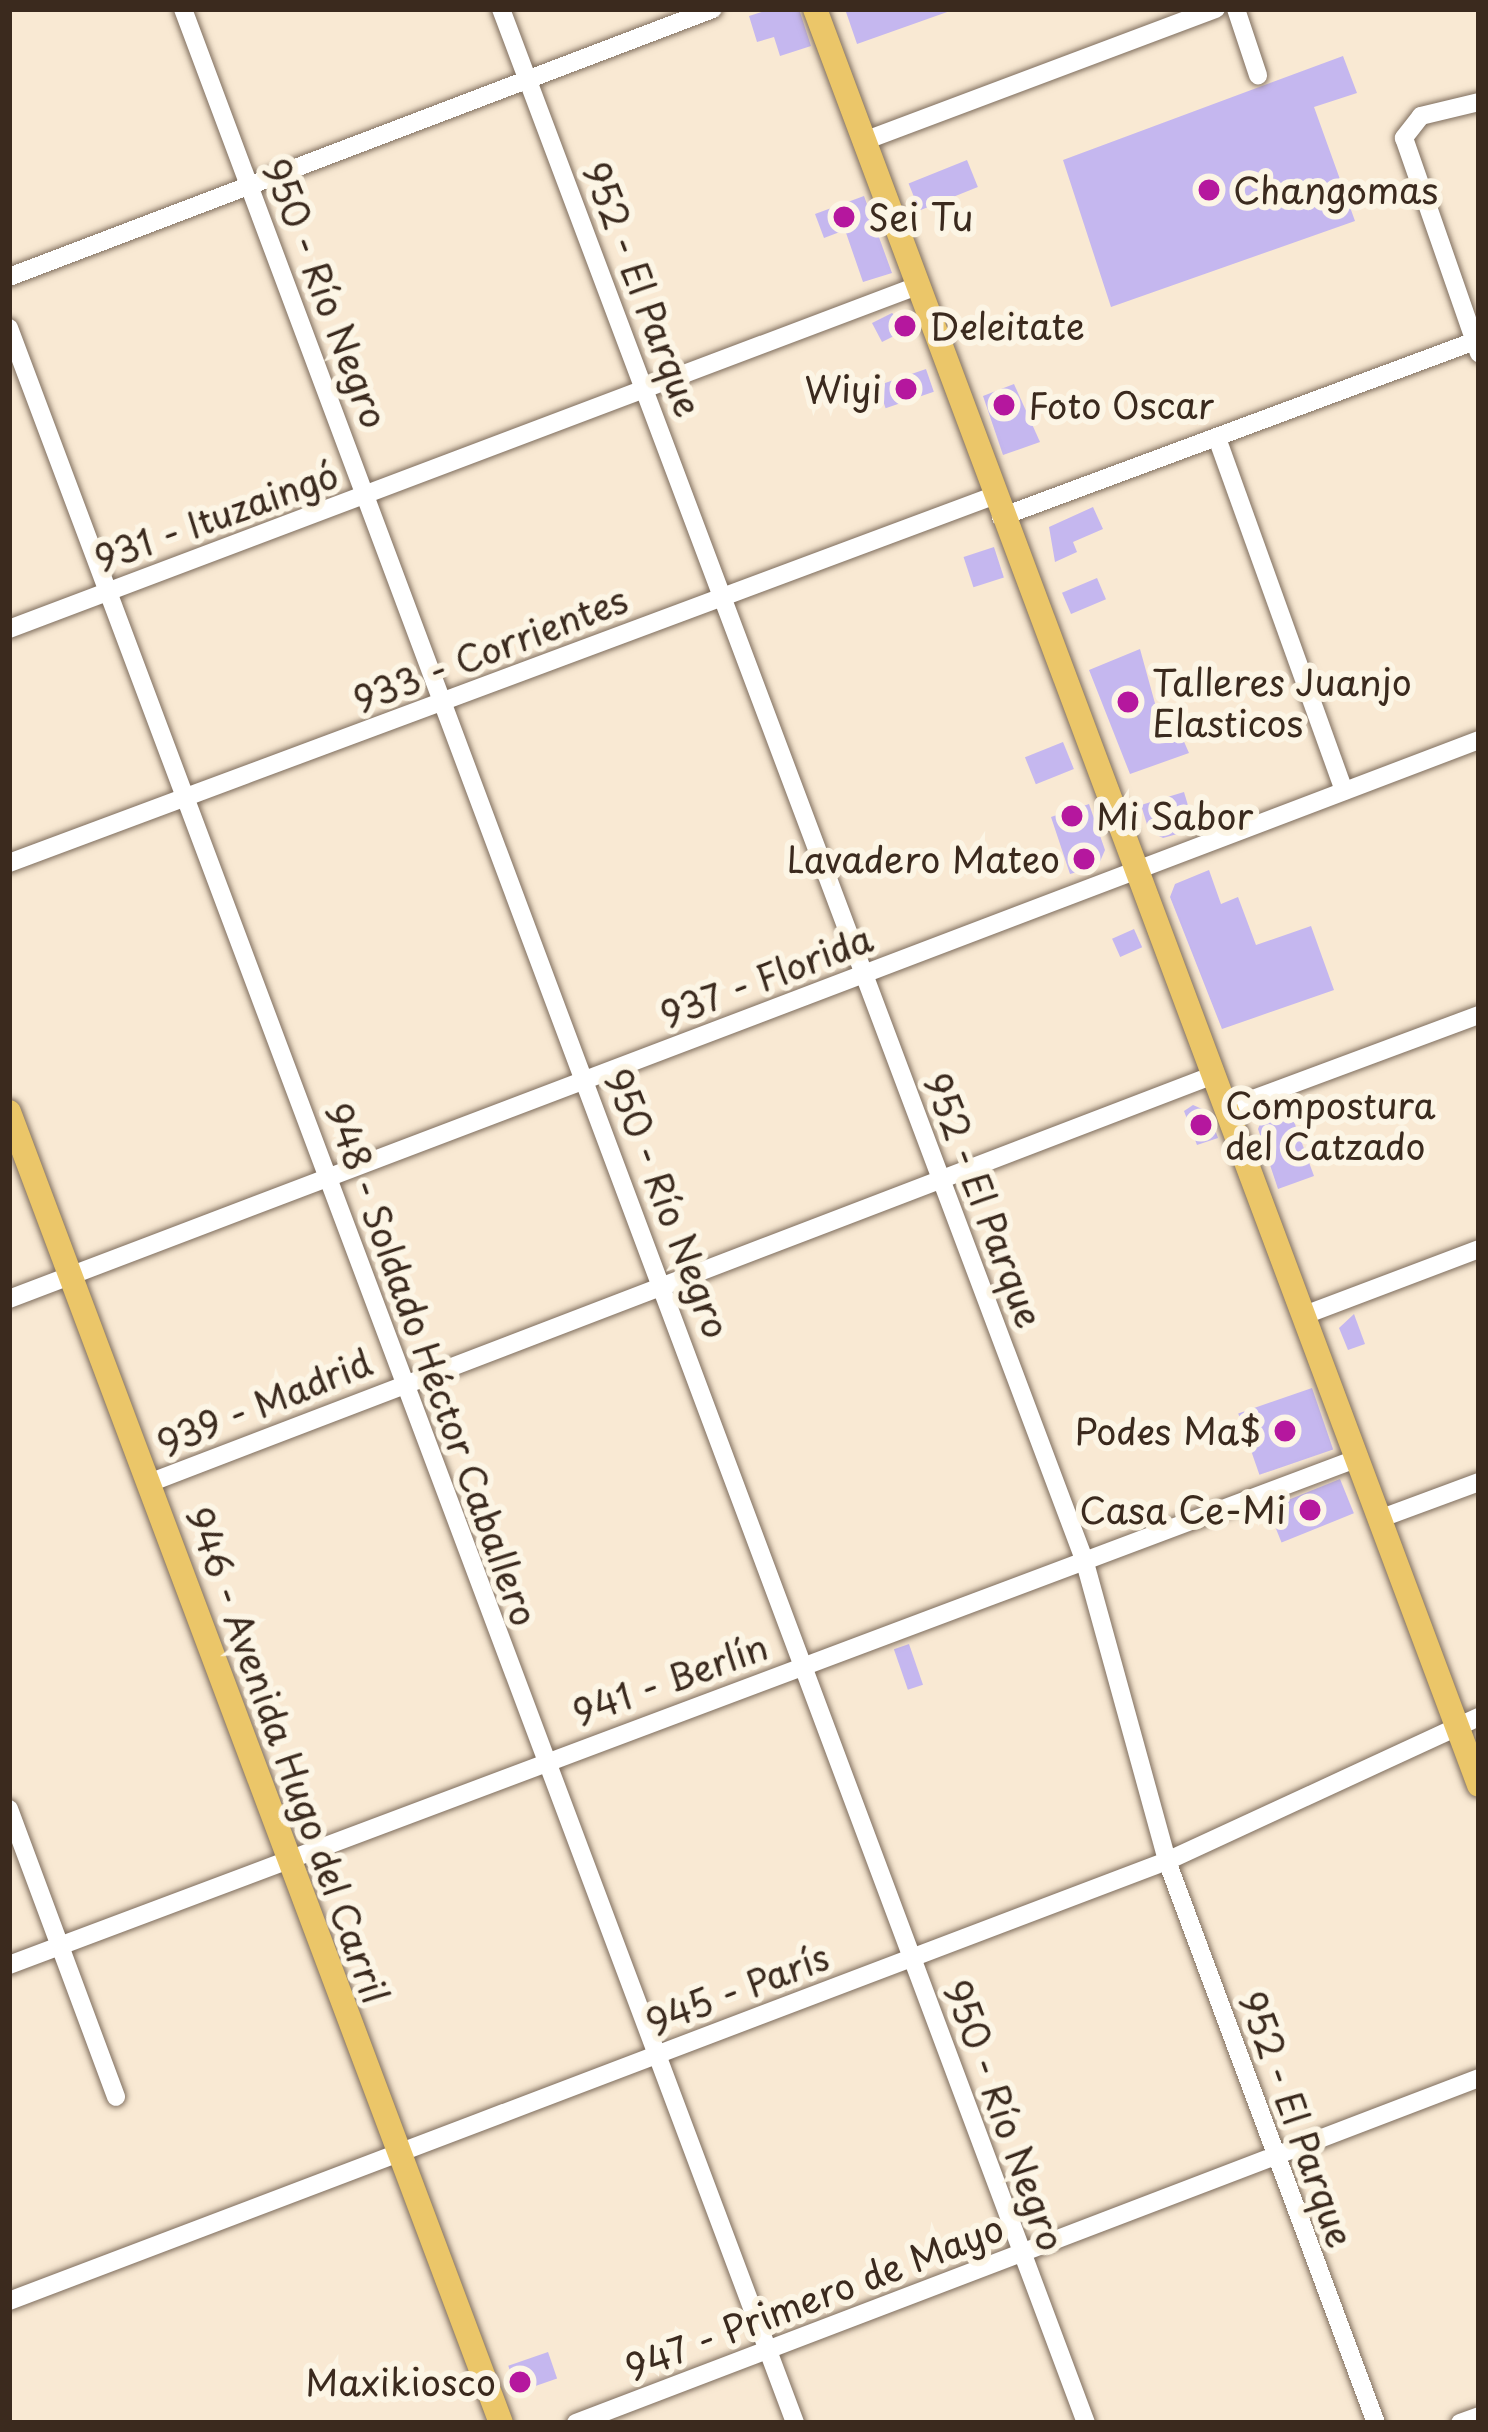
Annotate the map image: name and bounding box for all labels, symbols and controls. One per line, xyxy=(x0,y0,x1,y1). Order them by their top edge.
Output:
street label: 950 - Río Negro xyxy=(255,152,397,434)
street label: 952 - El Parque xyxy=(574,154,712,424)
place label: Changomas xyxy=(1233,168,1438,212)
marker: Changomas xyxy=(1196,177,1222,203)
place label: Sei Tu xyxy=(868,195,973,239)
marker: Sei Tu xyxy=(831,204,857,230)
place label: Deleitate xyxy=(929,304,1085,348)
marker: Deleitate xyxy=(892,313,918,339)
place label: Wiyi xyxy=(804,367,882,411)
marker: Wiyi xyxy=(893,376,919,402)
place label: Foto Oscar xyxy=(1028,383,1216,427)
marker: Foto Oscar xyxy=(991,392,1017,418)
street label: 931 - Ituzaingó xyxy=(89,452,343,580)
street label: 933 - Corrientes xyxy=(347,577,633,721)
place label: Talleres Juanjo Elasticos xyxy=(1152,659,1411,744)
marker: Talleres Juanjo Elasticos xyxy=(1115,689,1141,715)
place label: Mi Sabor xyxy=(1096,794,1255,838)
marker: Mi Sabor xyxy=(1059,803,1085,829)
place label: Lavadero Mateo xyxy=(787,837,1060,881)
marker: Lavadero Mateo xyxy=(1071,846,1097,872)
street label: 937 - Florida xyxy=(654,916,878,1036)
street label: 950 - Río Negro xyxy=(597,1062,739,1344)
street label: 952 - El Parque xyxy=(915,1065,1053,1335)
place label: Compostura del Catzado xyxy=(1225,1082,1436,1167)
street label: 948 - Soldado Héctor Caballero xyxy=(318,1098,546,1630)
marker: Compostura del Catzado xyxy=(1188,1112,1214,1138)
street label: 939 - Madrid xyxy=(149,1339,379,1465)
place label: Podes Ma$ xyxy=(1074,1409,1261,1453)
marker: Podes Ma$ xyxy=(1272,1418,1298,1444)
place label: Casa Ce-Mi xyxy=(1080,1488,1286,1532)
marker: Casa Ce-Mi xyxy=(1297,1497,1323,1523)
street label: 946 - Avenida Hugo del Carril xyxy=(178,1502,398,2008)
street label: 941 - Berlín xyxy=(567,1624,773,1734)
street label: 945 - París xyxy=(638,1934,836,2044)
street label: 950 - Río Negro xyxy=(936,1973,1074,2257)
street label: 952 - El Parque xyxy=(1230,1983,1364,2255)
street label: 947 - Primero de Mayo xyxy=(619,2205,1009,2389)
place label: Maxikiosco xyxy=(305,2360,496,2404)
marker: Maxikiosco xyxy=(507,2369,533,2395)

